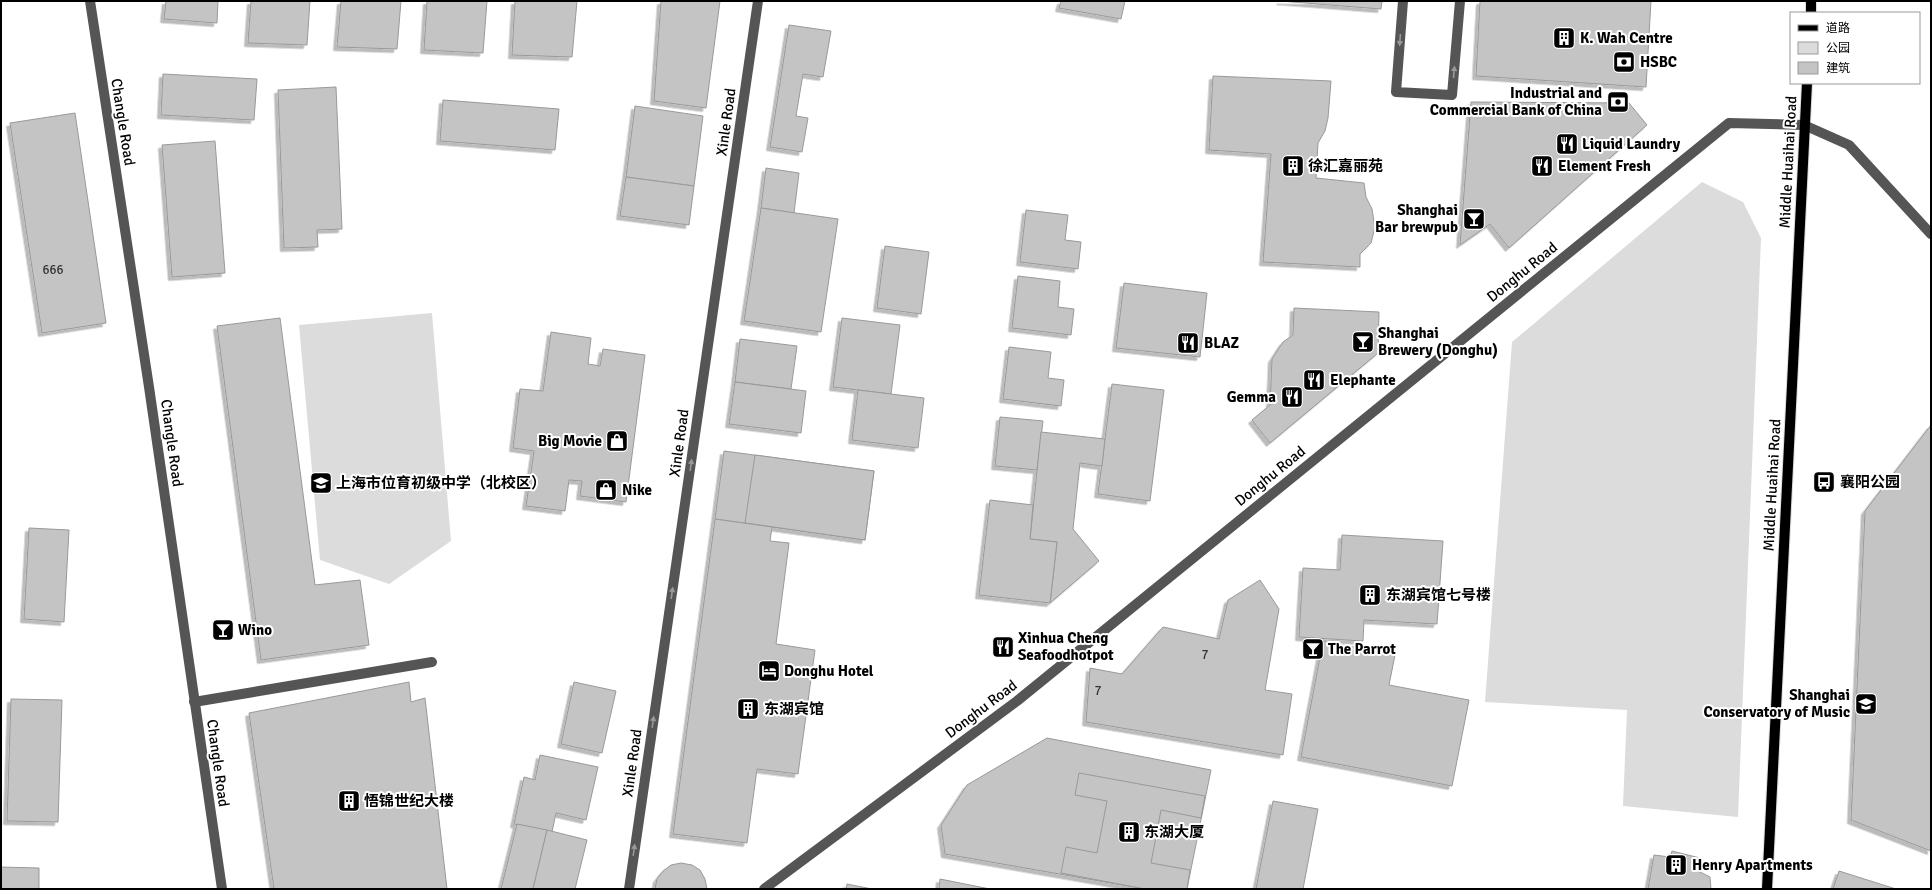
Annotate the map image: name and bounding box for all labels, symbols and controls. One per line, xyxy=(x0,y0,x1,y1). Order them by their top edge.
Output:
legend xyxy=(1790,12,1920,84)
text: 道路 xyxy=(1826,21,1850,36)
building icon: K. Wah Centre xyxy=(1551,25,1577,51)
place label: K. Wah Centre xyxy=(1580,29,1673,47)
one-way arrow xyxy=(1397,34,1404,46)
text: 公园 xyxy=(1826,41,1850,56)
bank icon: HSBC xyxy=(1611,49,1637,75)
place label: HSBC xyxy=(1640,53,1677,71)
text: 建筑 xyxy=(1826,61,1850,76)
one-way arrow xyxy=(1450,66,1457,78)
street label: Changle Road xyxy=(107,77,139,167)
place label: Industrial and Commercial Bank of China xyxy=(1430,84,1602,119)
street label: Xinle Road xyxy=(712,87,740,157)
bank icon: Industrial and Commercial Bank of China xyxy=(1605,89,1631,115)
street label: Middle Huaihai Road xyxy=(1776,95,1800,229)
restaurant icon: Liquid Laundry xyxy=(1554,131,1580,157)
place label: Liquid Laundry xyxy=(1582,135,1681,153)
building icon: 徐汇嘉丽苑 xyxy=(1280,153,1306,179)
restaurant icon: Element Fresh xyxy=(1529,153,1555,179)
place label: 徐汇嘉丽苑 xyxy=(1308,157,1383,175)
place label: Element Fresh xyxy=(1558,157,1651,175)
place label: Shanghai Bar brewpub xyxy=(1375,201,1458,236)
bar icon: Shanghai Bar brewpub xyxy=(1461,206,1487,232)
street label: Donghu Road xyxy=(1483,238,1561,306)
house number: 666 xyxy=(42,262,64,278)
place label: Shanghai Brewery (Donghu) xyxy=(1378,324,1498,359)
bar icon: Shanghai Brewery (Donghu) xyxy=(1350,329,1376,355)
restaurant icon: BLAZ xyxy=(1175,330,1201,356)
place label: BLAZ xyxy=(1204,334,1240,352)
restaurant icon: Elephante xyxy=(1301,367,1327,393)
place label: Elephante xyxy=(1330,371,1396,389)
restaurant icon: Gemma xyxy=(1279,384,1305,410)
place label: Gemma xyxy=(1227,388,1276,406)
street label: Changle Road xyxy=(157,398,187,488)
street label: Xinle Road xyxy=(665,408,693,478)
street label: Middle Huaihai Road xyxy=(1760,418,1784,552)
shop icon: Big Movie xyxy=(604,428,630,454)
place label: Big Movie xyxy=(538,432,602,450)
street label: Donghu Road xyxy=(1231,442,1309,510)
one-way arrow xyxy=(688,458,694,471)
bus stop icon: 襄阳公园 xyxy=(1811,469,1837,495)
school or university icon: 上海市位育初级中学（北校区） xyxy=(308,470,334,496)
place label: 襄阳公园 xyxy=(1840,473,1900,491)
place label: 上海市位育初级中学（北校区） xyxy=(336,474,546,492)
shop icon: Nike xyxy=(593,477,619,503)
place label: Nike xyxy=(622,481,652,499)
building icon: 东湖宾馆七号楼 xyxy=(1357,582,1383,608)
place label: 东湖宾馆七号楼 xyxy=(1386,586,1491,604)
one-way arrow xyxy=(669,587,675,599)
bar icon: Wino xyxy=(210,617,236,643)
place label: Wino xyxy=(238,621,272,639)
place label: Xinhua Cheng Seafoodhotpot xyxy=(1018,629,1114,664)
restaurant icon: Xinhua Cheng Seafoodhotpot xyxy=(990,634,1016,660)
bar icon: The Parrot xyxy=(1300,636,1326,662)
place label: The Parrot xyxy=(1328,640,1396,658)
house number: 7 xyxy=(1201,647,1209,663)
hotel icon: Donghu Hotel xyxy=(756,658,782,684)
place label: Donghu Hotel xyxy=(784,662,874,680)
street label: Donghu Road xyxy=(941,676,1021,742)
house number: 7 xyxy=(1094,683,1102,699)
place label: Shanghai Conservatory of Music xyxy=(1703,686,1850,721)
school or university icon: Shanghai Conservatory of Music xyxy=(1853,691,1879,717)
building icon: 东湖宾馆 xyxy=(735,696,761,722)
place label: 东湖宾馆 xyxy=(764,700,824,718)
one-way arrow xyxy=(650,716,656,728)
street label: Changle Road xyxy=(203,718,233,808)
street label: Xinle Road xyxy=(618,728,646,798)
building icon: 悟锦世纪大楼 xyxy=(336,788,362,814)
place label: 悟锦世纪大楼 xyxy=(364,792,454,810)
building icon: 东湖大厦 xyxy=(1116,819,1142,845)
place label: 东湖大厦 xyxy=(1144,823,1204,841)
one-way arrow xyxy=(631,844,637,856)
building icon: Henry Apartments xyxy=(1663,852,1689,878)
place label: Henry Apartments xyxy=(1692,856,1813,874)

